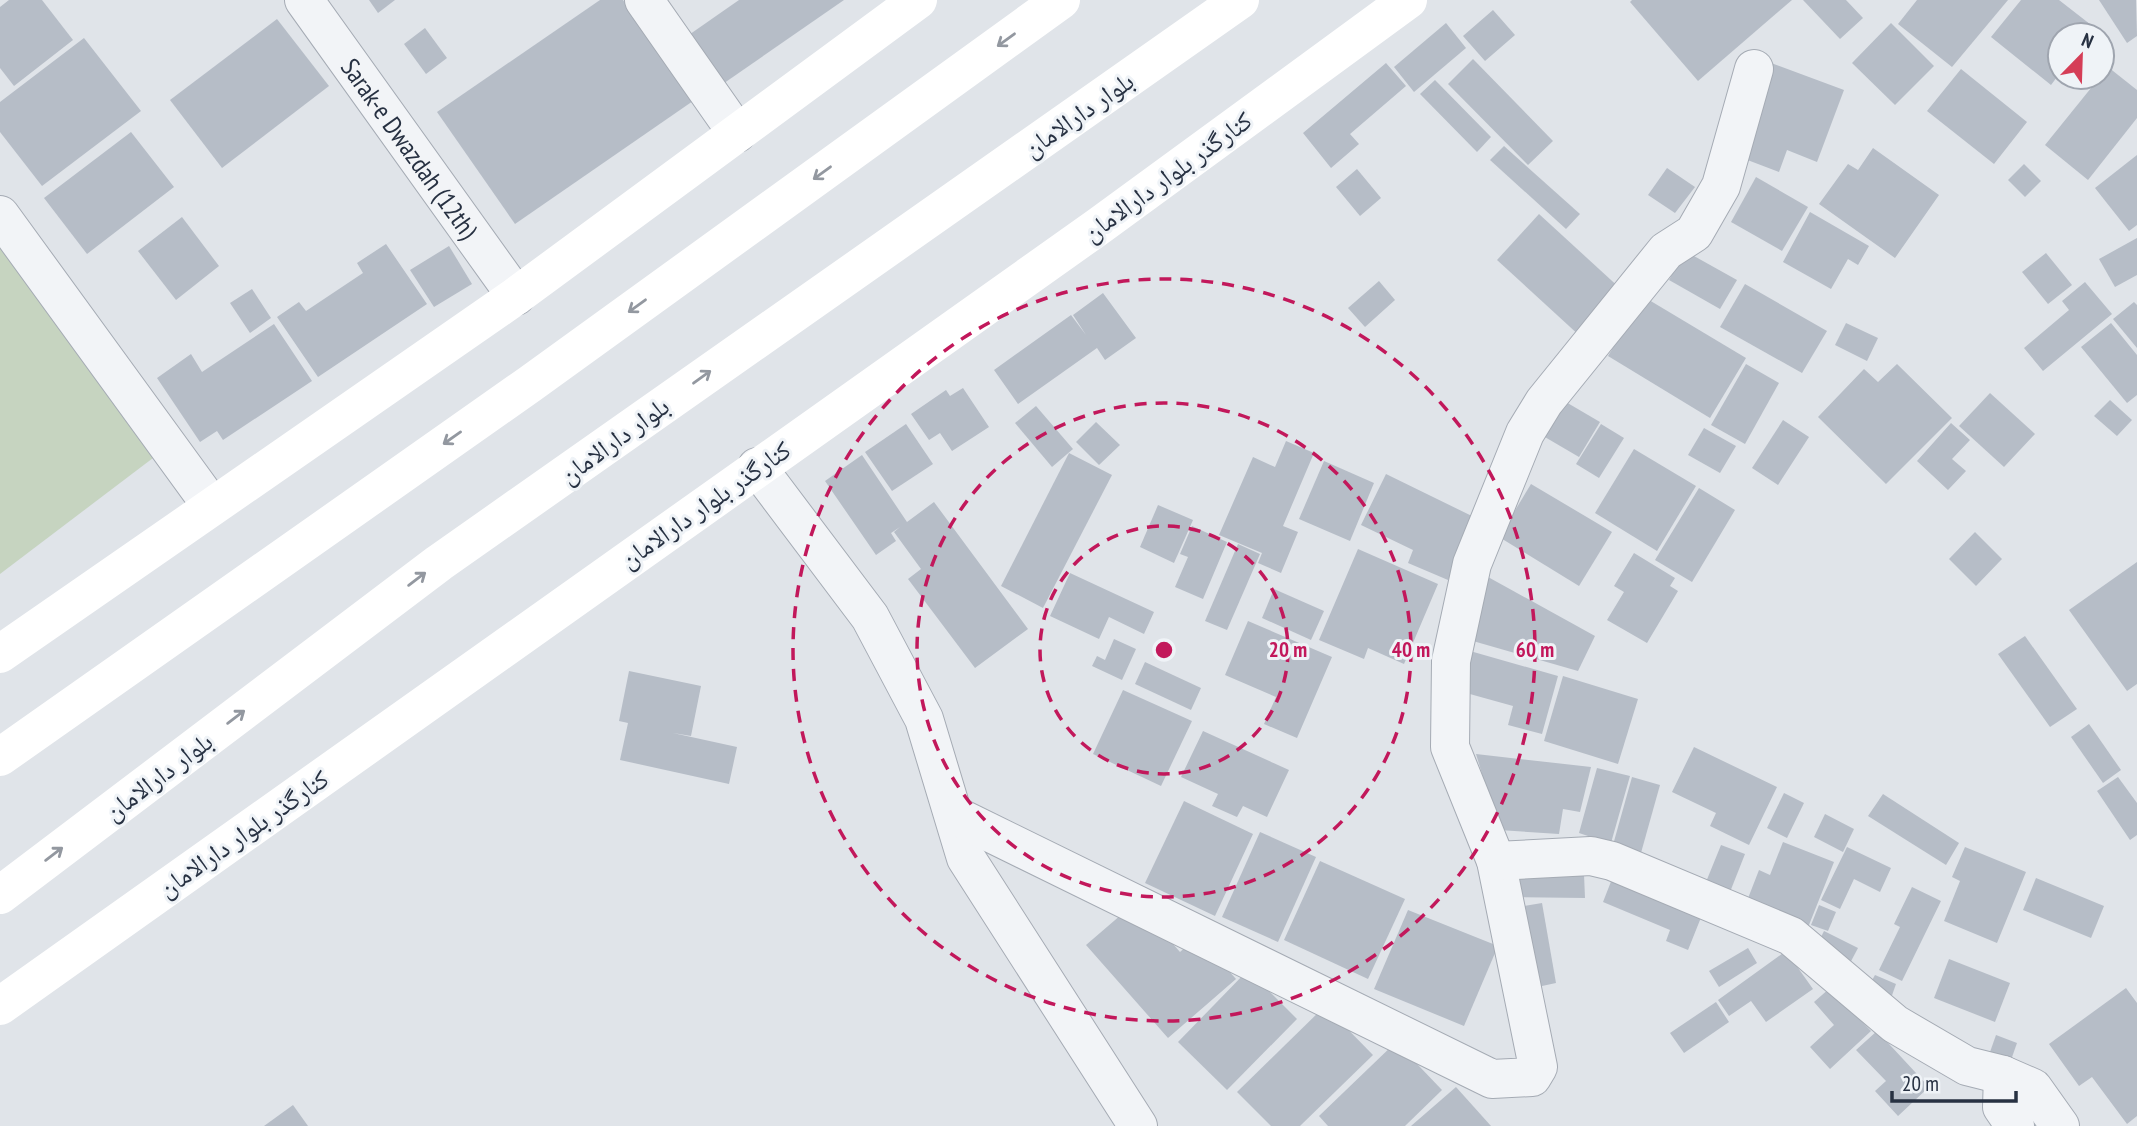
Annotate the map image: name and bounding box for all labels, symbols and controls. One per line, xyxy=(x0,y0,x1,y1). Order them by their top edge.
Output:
north arrow xyxy=(2046,21,2116,91)
text: N xyxy=(2078,27,2097,53)
one-way arrow xyxy=(997,33,1016,47)
street label: Sarak-e Dwazdah (12th) xyxy=(334,52,486,244)
street label: بلوار دارالامان xyxy=(1016,64,1140,164)
street label: کنارگذر بلوار دارالامان xyxy=(1076,103,1258,249)
one-way arrow xyxy=(813,166,832,180)
one-way arrow xyxy=(628,299,647,313)
one-way arrow xyxy=(693,369,711,384)
street label: بلوار دارالامان xyxy=(553,389,675,491)
one-way arrow xyxy=(443,431,462,445)
street label: کنارگذر بلوار دارالامان xyxy=(613,433,797,575)
one-way arrow xyxy=(407,572,426,587)
text: 20 m xyxy=(1269,636,1307,663)
text: 40 m xyxy=(1392,636,1430,663)
text: 60 m xyxy=(1516,636,1554,663)
centre of rings xyxy=(1152,638,1176,662)
one-way arrow xyxy=(226,709,244,724)
street label: بلوار دارالامان xyxy=(97,724,219,828)
street label: کنارگذر بلوار دارالامان xyxy=(151,762,335,904)
one-way arrow xyxy=(45,847,64,862)
scale bar xyxy=(1892,1060,2016,1104)
text: 20 m xyxy=(1902,1070,1939,1097)

